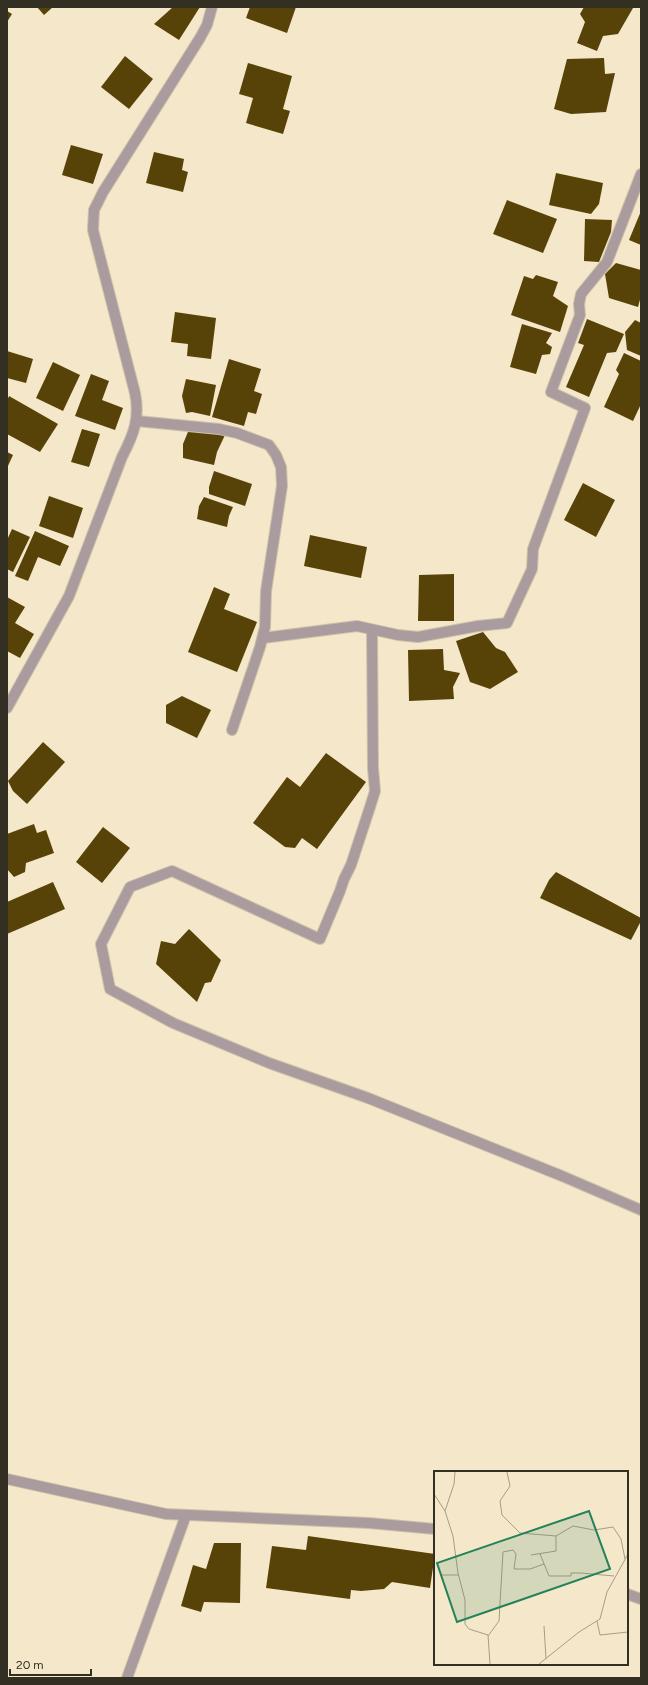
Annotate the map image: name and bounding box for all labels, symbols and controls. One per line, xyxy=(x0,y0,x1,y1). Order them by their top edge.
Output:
inset map xyxy=(434,1471,628,1665)
scale bar xyxy=(10,1651,91,1677)
text: 20 m xyxy=(16,1658,44,1672)

